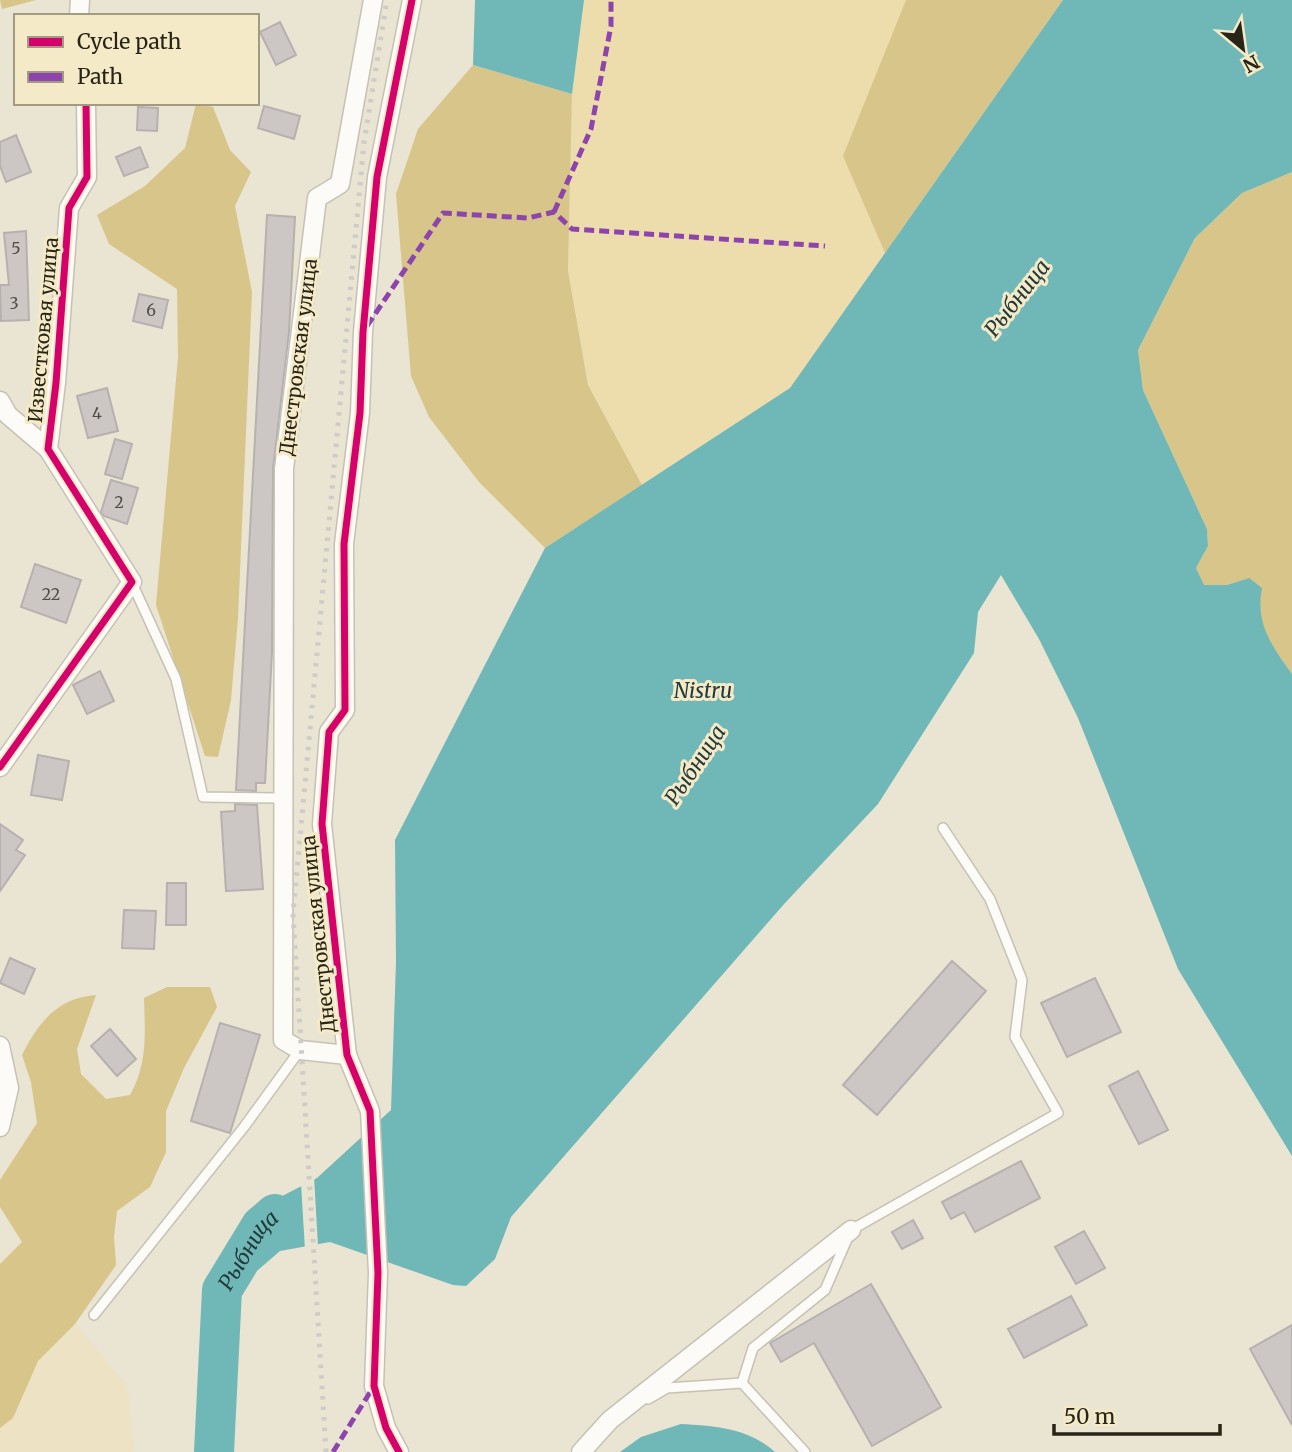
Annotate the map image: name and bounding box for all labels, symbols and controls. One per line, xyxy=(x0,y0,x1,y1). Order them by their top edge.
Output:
legend xyxy=(14,14,259,105)
north arrow xyxy=(1208,14,1278,84)
text: Cycle path xyxy=(77,28,181,55)
text: N xyxy=(1239,50,1264,78)
text: Path xyxy=(77,63,123,90)
street label: Известковая улица xyxy=(23,236,63,424)
house number: 5 xyxy=(11,238,21,258)
water label: Рыбница xyxy=(978,254,1056,342)
street label: Днестровская улица xyxy=(274,257,322,457)
house number: 3 xyxy=(9,293,19,313)
house number: 6 xyxy=(146,300,156,320)
house number: 4 xyxy=(92,403,102,423)
house number: 2 xyxy=(114,492,124,512)
house number: 22 xyxy=(42,584,60,604)
water label: Nistru xyxy=(674,677,732,704)
water label: Рыбница xyxy=(658,720,732,810)
street label: Днестровская улица xyxy=(296,834,340,1034)
water label: Рыбница xyxy=(212,1204,284,1295)
scale bar xyxy=(1054,1392,1220,1436)
text: 50 m xyxy=(1064,1403,1115,1430)

